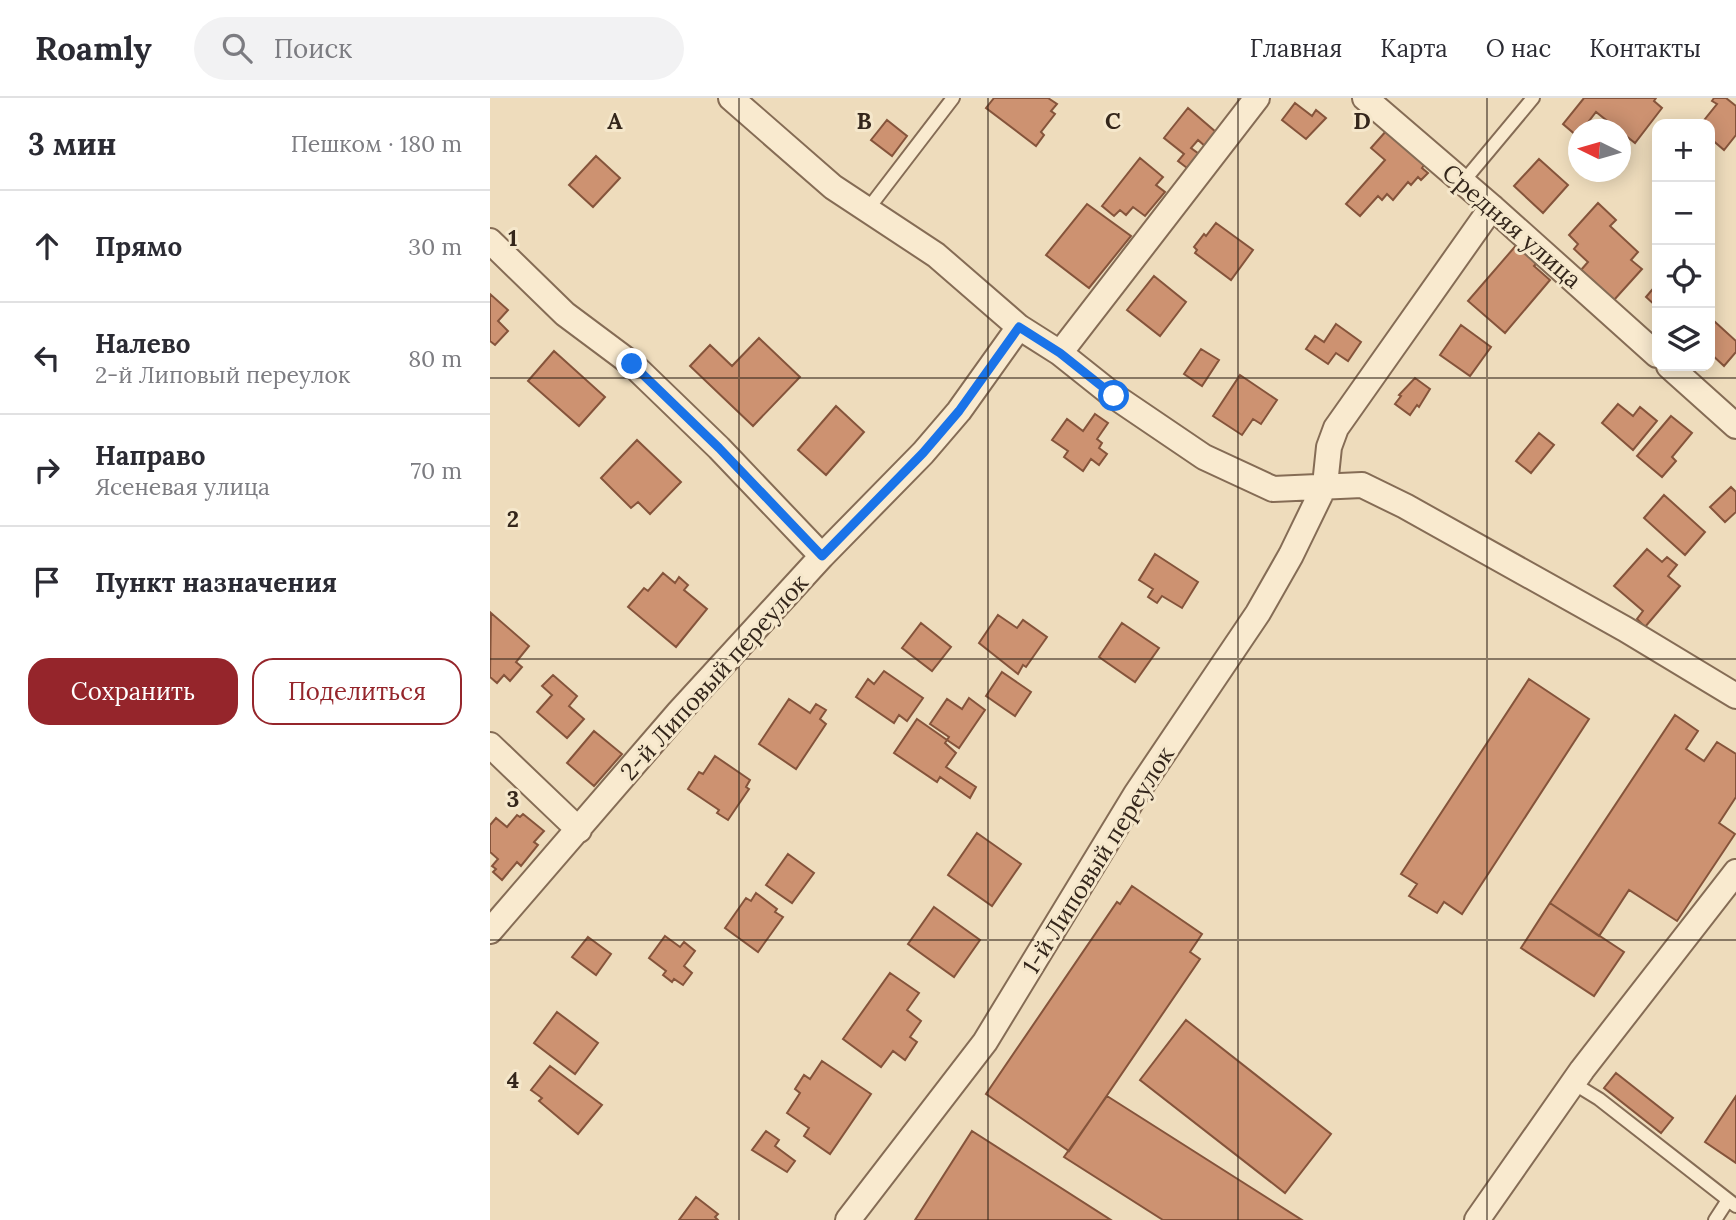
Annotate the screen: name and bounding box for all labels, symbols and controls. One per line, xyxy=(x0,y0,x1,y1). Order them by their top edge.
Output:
search box xyxy=(194,17,684,80)
text: Roamly xyxy=(35,27,152,69)
icon: search xyxy=(218,29,256,67)
text: Поиск xyxy=(274,32,352,65)
text: Главная xyxy=(1250,33,1342,64)
text: Карта xyxy=(1380,33,1448,64)
text: О нас xyxy=(1486,33,1551,64)
text: Контакты xyxy=(1589,33,1701,64)
text: A xyxy=(607,106,623,135)
text: B xyxy=(856,106,872,135)
text: C xyxy=(1105,106,1121,135)
text: D xyxy=(1353,106,1371,135)
north arrow xyxy=(1568,119,1631,182)
map controls xyxy=(1652,119,1715,371)
button: + xyxy=(1652,119,1715,182)
text: 3 мин xyxy=(28,125,116,163)
text: Пешком · 180 m xyxy=(291,129,462,158)
street label: Средняя улица xyxy=(1436,157,1588,295)
button: − xyxy=(1652,182,1715,245)
text: 1 xyxy=(508,223,518,252)
icon: ahead xyxy=(28,227,66,265)
text: Прямо xyxy=(95,230,182,263)
text: 30 m xyxy=(408,232,462,261)
button: locate xyxy=(1652,245,1715,308)
button: layers xyxy=(1652,308,1715,371)
text: Налево xyxy=(95,327,191,360)
icon: left xyxy=(28,339,66,377)
text: 80 m xyxy=(408,344,462,373)
route end xyxy=(616,348,647,379)
text: 2-й Липовый переулок xyxy=(95,360,350,389)
route start xyxy=(1098,380,1129,411)
text: Направо xyxy=(95,439,206,472)
icon: right xyxy=(28,451,66,489)
text: 70 m xyxy=(411,456,462,485)
text: Ясеневая улица xyxy=(95,472,270,501)
text: 2 xyxy=(507,504,519,533)
icon: arrive xyxy=(28,563,66,601)
text: Пункт назначения xyxy=(95,566,337,599)
street label: 2-й Липовый переулок xyxy=(613,568,815,786)
button: Сохранить xyxy=(28,658,238,725)
button: Поделиться xyxy=(252,658,462,725)
street label: 1-й Липовый переулок xyxy=(1015,740,1181,980)
text: 3 xyxy=(507,784,519,813)
text: 4 xyxy=(507,1065,519,1094)

